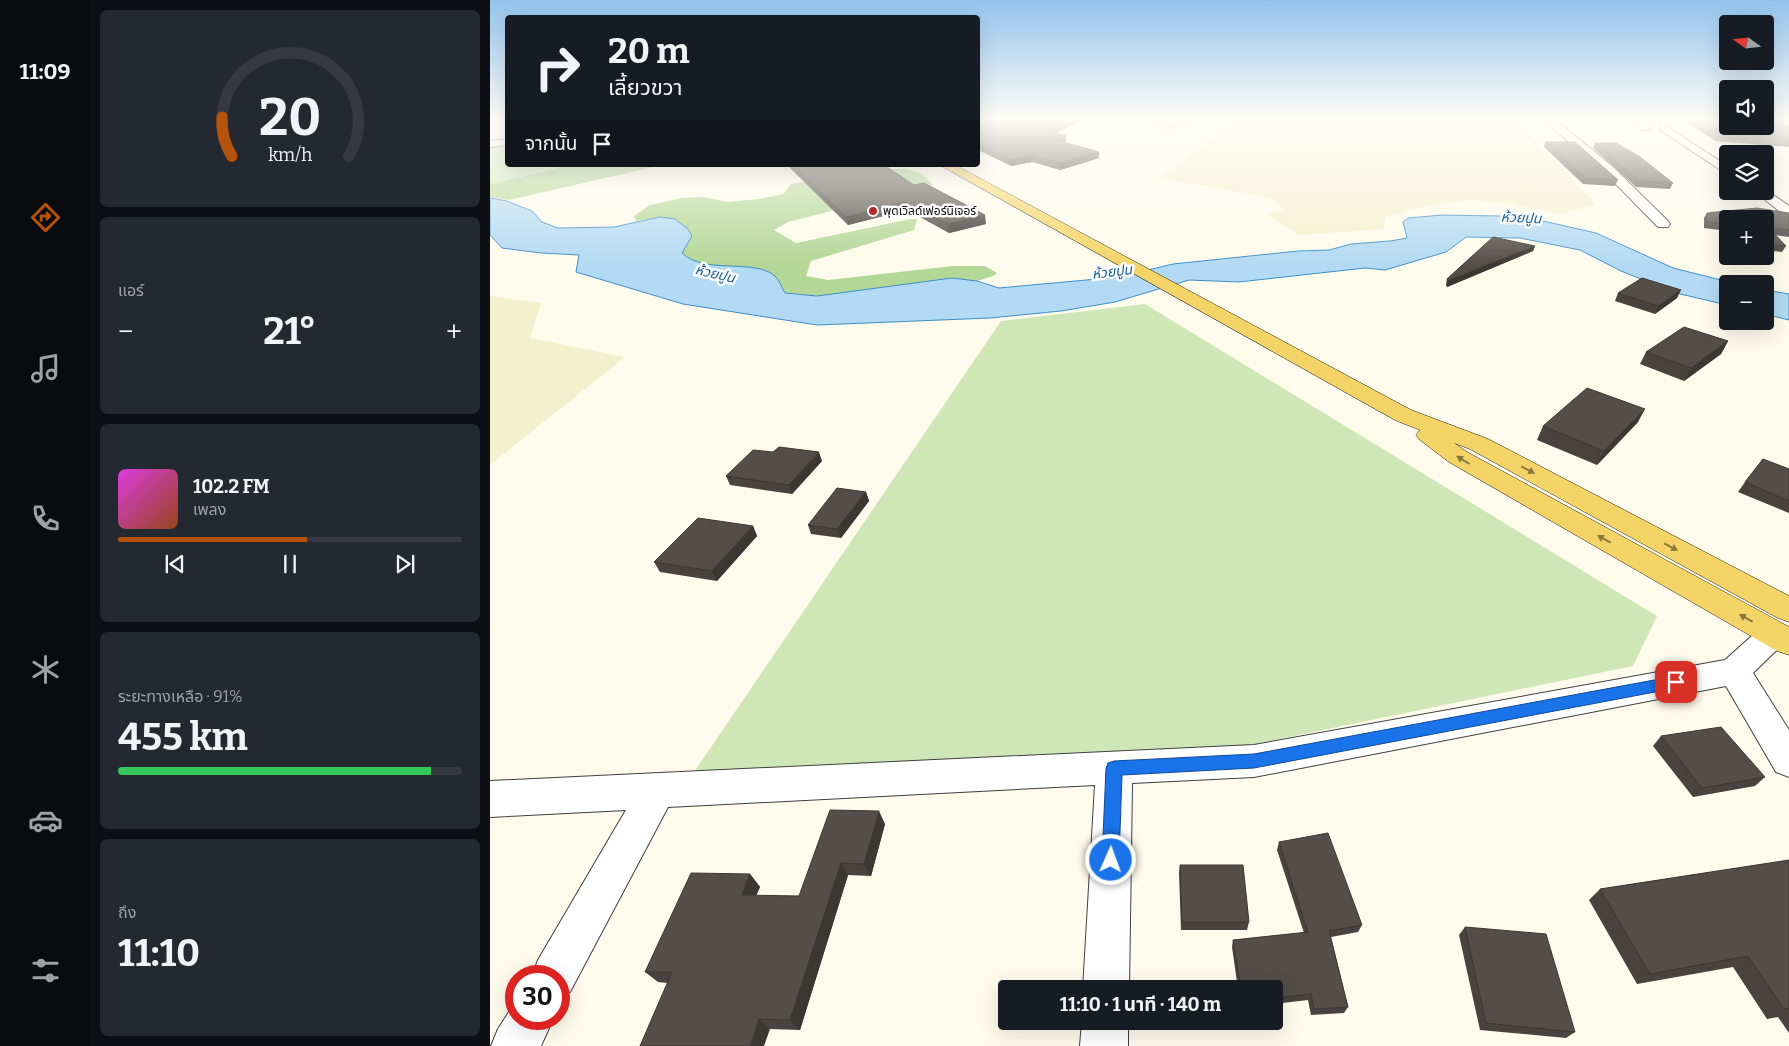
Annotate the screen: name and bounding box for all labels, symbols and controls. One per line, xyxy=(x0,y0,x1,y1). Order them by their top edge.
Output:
north arrow xyxy=(1719,15,1774,70)
map controls xyxy=(1719,15,1774,330)
text: 20 m xyxy=(608,30,690,72)
icon: right xyxy=(525,35,590,100)
text: 11:09 xyxy=(19,58,71,85)
text: เลี้ยวขวา xyxy=(608,74,683,101)
button: sound xyxy=(1719,80,1774,135)
text: 20 xyxy=(259,86,321,149)
icon: arrive xyxy=(588,130,616,158)
text: จากนั้น xyxy=(525,132,578,155)
text: km/h xyxy=(268,144,312,166)
button: layers xyxy=(1719,145,1774,200)
icon: directions xyxy=(28,200,63,235)
place label: พุดเวิลด์เฟอร์นิเจอร์ xyxy=(883,204,977,218)
marker: พุดเวิลด์เฟอร์นิเจอร์ xyxy=(867,205,879,217)
water label: ห้วยปูน xyxy=(1500,208,1543,228)
button: + xyxy=(1719,210,1774,265)
water label: ห้วยปูน xyxy=(693,261,738,287)
water label: ห้วยปูน xyxy=(1091,261,1135,283)
button: − xyxy=(1719,275,1774,330)
text: แอร์ xyxy=(118,281,144,300)
text: 21° xyxy=(263,308,316,354)
text: − xyxy=(118,315,133,348)
text: + xyxy=(446,315,462,348)
icon: music xyxy=(28,351,63,386)
one-way arrow xyxy=(1456,455,1469,464)
one-way arrow xyxy=(1521,466,1534,475)
text: 102.2 FM xyxy=(193,475,269,498)
text: เพลง xyxy=(193,500,226,519)
icon: phone xyxy=(28,501,63,536)
one-way arrow xyxy=(1597,535,1612,543)
one-way arrow xyxy=(1664,543,1678,551)
icon: previous xyxy=(161,550,189,578)
icon: pause xyxy=(276,550,304,578)
icon: next xyxy=(391,550,419,578)
one-way arrow xyxy=(1739,614,1754,622)
icon: climate xyxy=(28,652,63,687)
pin xyxy=(1655,661,1697,703)
icon: arrive xyxy=(1662,668,1690,696)
text: ระยะทางเหลือ · 91% xyxy=(118,687,243,706)
text: 455 km xyxy=(118,714,248,760)
icon: car xyxy=(28,803,63,838)
position arrow xyxy=(1084,833,1136,885)
text: ถึง xyxy=(118,903,136,922)
text: 11:10 xyxy=(118,930,200,976)
icon: filters xyxy=(28,953,63,988)
speed limit sign: 30 xyxy=(505,965,570,1030)
text: 11:10 · 1 นาที · 140 m xyxy=(1060,993,1221,1016)

